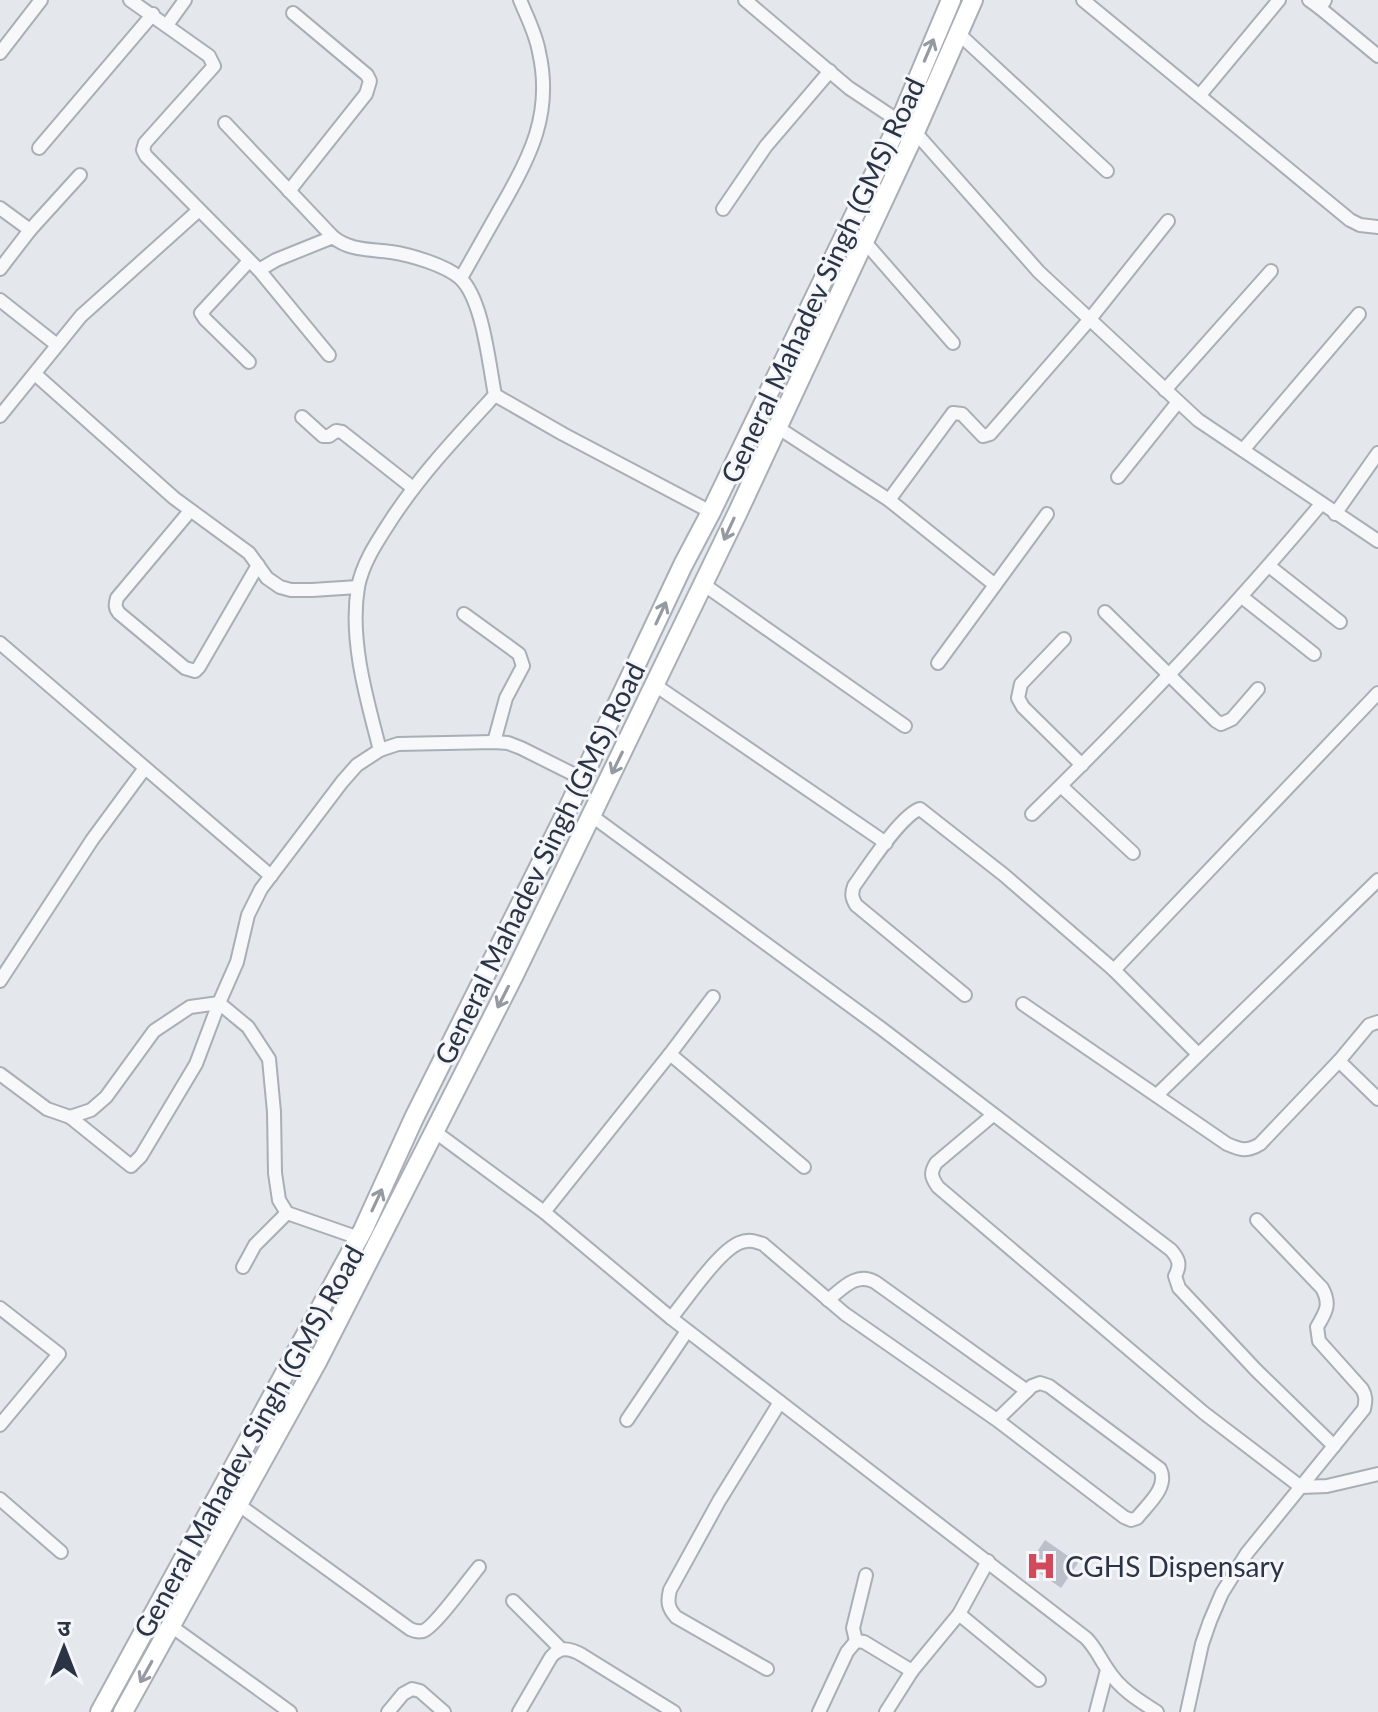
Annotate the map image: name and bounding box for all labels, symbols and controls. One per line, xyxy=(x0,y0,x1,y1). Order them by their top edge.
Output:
one-way arrow xyxy=(923,38,938,63)
street label: General Mahadev Singh (GMS) Road xyxy=(713,72,931,488)
one-way arrow xyxy=(721,516,736,540)
one-way arrow xyxy=(654,602,669,626)
street label: General Mahadev Singh (GMS) Road xyxy=(427,656,651,1070)
one-way arrow xyxy=(609,751,624,775)
one-way arrow xyxy=(495,984,511,1008)
one-way arrow xyxy=(370,1188,385,1213)
street label: General Mahadev Singh (GMS) Road xyxy=(126,1239,370,1643)
hospital icon: CGHS Dispensary xyxy=(1024,1549,1058,1583)
place label: CGHS Dispensary xyxy=(1065,1549,1285,1583)
north arrow xyxy=(24,1608,104,1688)
text: उ xyxy=(58,1614,72,1641)
one-way arrow xyxy=(138,1660,154,1683)

